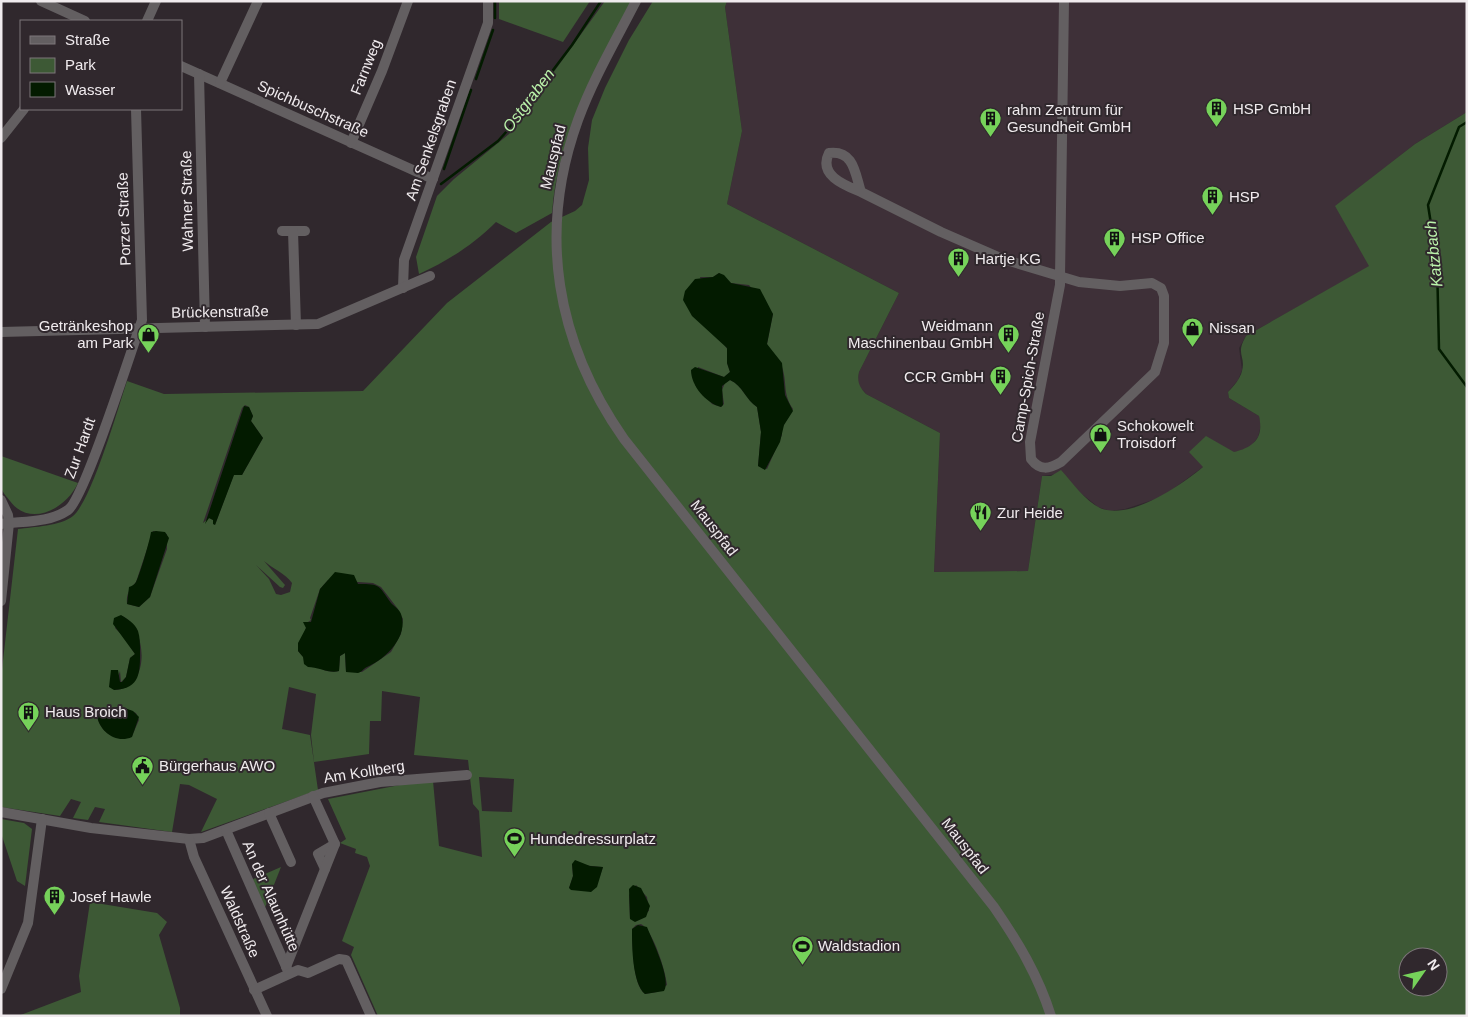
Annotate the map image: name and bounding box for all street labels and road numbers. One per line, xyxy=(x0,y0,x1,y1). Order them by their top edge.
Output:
street label: Farnweg xyxy=(347,37,384,97)
street label: Spichbuschstraße xyxy=(255,76,372,141)
street label: Am Senkelsgraben xyxy=(402,77,459,203)
street label: Mauspfad xyxy=(536,123,569,191)
street label: Wahner Straße xyxy=(177,150,196,252)
street label: Porzer Straße xyxy=(113,172,134,266)
street label: Brückenstraße xyxy=(171,302,269,321)
street label: Camp-Spich-Straße xyxy=(1008,310,1047,444)
street label: Zur Hardt xyxy=(61,414,99,481)
street label: Mauspfad xyxy=(687,497,741,559)
street label: Am Kollberg xyxy=(322,757,406,786)
street label: Mauspfad xyxy=(938,815,992,877)
street label: An der Alaunhütte xyxy=(239,838,303,954)
street label: Waldstraße xyxy=(217,884,264,960)

